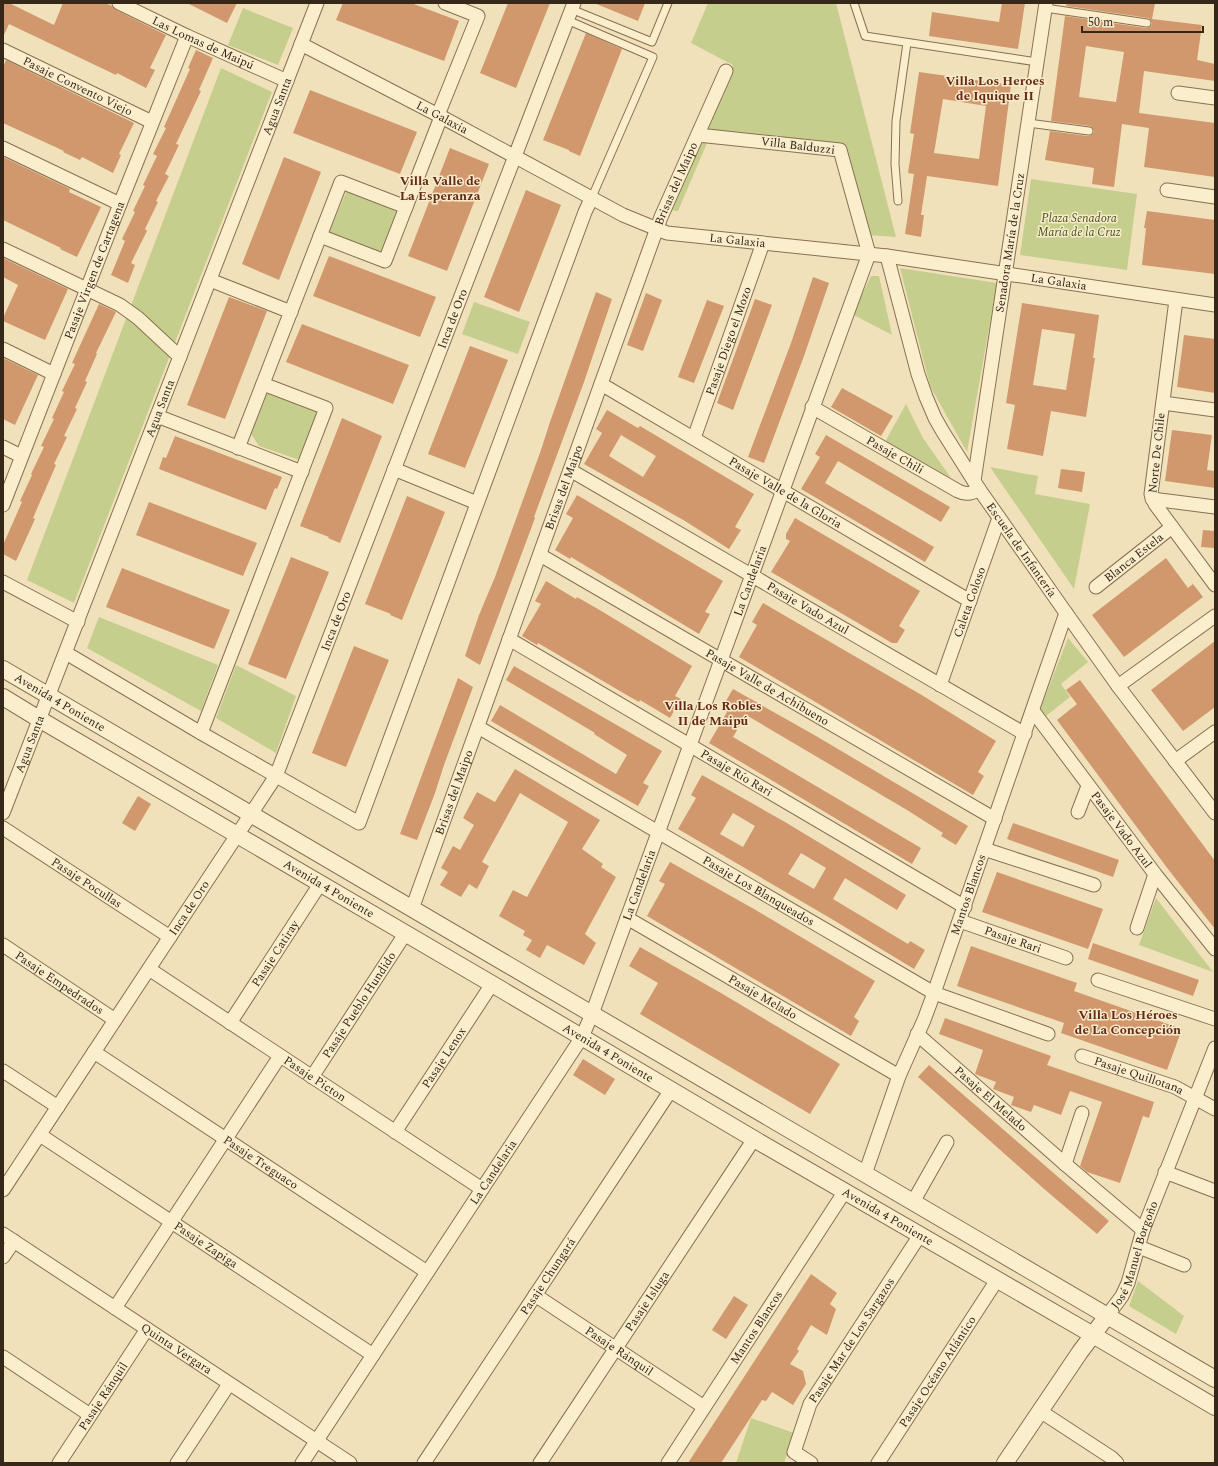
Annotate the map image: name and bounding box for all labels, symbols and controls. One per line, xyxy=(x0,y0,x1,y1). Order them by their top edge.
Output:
scale bar xyxy=(1082,8,1203,34)
street label: Las Lomas de Maipú xyxy=(149,11,257,75)
text: 50 m xyxy=(1088,13,1113,32)
street label: Pasaje Convento Viejo xyxy=(20,51,136,121)
district label: Villa Los Heroes de Iquique II xyxy=(945,71,1045,106)
street label: Agua Santa xyxy=(257,74,297,138)
street label: La Galaxia xyxy=(413,96,472,139)
street label: Villa Balduzzi xyxy=(760,132,836,160)
street label: Brisas del Maipo xyxy=(649,139,703,228)
district label: Villa Valle de La Esperanza xyxy=(400,171,481,206)
street label: Senadora María de la Cruz xyxy=(990,172,1030,314)
street label: Pasaje Virgen de Cartagena xyxy=(59,198,130,342)
park label: Plaza Senadora María de la Cruz xyxy=(1038,209,1121,242)
street label: La Galaxia xyxy=(708,228,767,253)
street label: La Galaxia xyxy=(1029,268,1088,295)
street label: Pasaje Diego el Mozo xyxy=(700,284,756,398)
street label: Inca de Oro xyxy=(432,286,472,351)
street label: Agua Santa xyxy=(140,377,180,440)
street label: Norte De Chile xyxy=(1143,412,1171,494)
street label: Pasaje Chili xyxy=(863,431,928,479)
street label: Brisas del Maipo xyxy=(540,442,588,533)
street label: Pasaje Valle de la Gloria xyxy=(725,452,846,533)
street label: Escuela de Infantería xyxy=(982,498,1062,601)
street label: Blanca Estela xyxy=(1100,528,1168,587)
street label: La Candelaria xyxy=(728,542,772,619)
street label: Caleta Coloso xyxy=(948,564,991,640)
street label: Pasaje Vado Azul xyxy=(763,577,852,639)
street label: Inca de Oro xyxy=(316,588,356,654)
street label: Pasaje Valle de Achibueno xyxy=(702,644,833,730)
street label: Avenida 4 Poniente xyxy=(11,668,109,737)
district label: Villa Los Robles II de Maipú xyxy=(664,696,762,731)
street label: Agua Santa xyxy=(10,712,50,776)
street label: Pasaje Río Rari xyxy=(697,744,776,802)
street label: Brisas del Maipo xyxy=(430,747,478,838)
street label: Pasaje Vado Azul xyxy=(1086,787,1157,872)
street label: La Candelaria xyxy=(617,847,661,923)
street label: Pasaje Los Blanqueados xyxy=(699,851,818,931)
street label: Mantos Blancos xyxy=(945,851,991,938)
street label: Pasaje Pocullas xyxy=(47,852,126,913)
street label: Avenida 4 Poniente xyxy=(280,854,378,923)
street label: Inca de Oro xyxy=(164,876,214,939)
street label: Pasaje Catiray xyxy=(246,915,304,990)
street label: Pasaje Rari xyxy=(982,921,1044,958)
street label: Pasaje Empedrados xyxy=(11,946,108,1020)
street label: Pasaje Pueblo Hundido xyxy=(317,948,401,1062)
street label: Pasaje Melado xyxy=(725,969,801,1024)
district label: Villa Los Héroes de La Concepción xyxy=(1075,1005,1181,1040)
street label: Avenida 4 Poniente xyxy=(559,1018,657,1087)
street label: Pasaje Lenox xyxy=(417,1023,471,1092)
street label: Pasaje Picton xyxy=(280,1051,350,1106)
street label: Pasaje Quillotana xyxy=(1091,1051,1187,1100)
street label: Pasaje El Melado xyxy=(950,1061,1031,1136)
street label: Pasaje Treguaco xyxy=(219,1130,302,1194)
street label: La Candelaria xyxy=(465,1136,522,1208)
street label: Avenida 4 Poniente xyxy=(839,1182,937,1250)
street label: José Manuel Borgoño xyxy=(1106,1198,1163,1313)
street label: Pasaje Zapiga xyxy=(170,1217,242,1273)
street label: Pasaje Chungará xyxy=(515,1234,580,1319)
street label: Pasaje Isluga xyxy=(620,1267,674,1335)
street label: Pasaje Mar de Los Sargazos xyxy=(804,1273,900,1407)
street label: Mantos Blancos xyxy=(725,1286,787,1368)
street label: Pasaje Océano Atlántico xyxy=(894,1312,981,1431)
street label: Quinta Vergara xyxy=(137,1318,216,1379)
street label: Pasaje Ránquil xyxy=(581,1321,657,1380)
street label: Pasaje Ránquil xyxy=(73,1358,132,1434)

